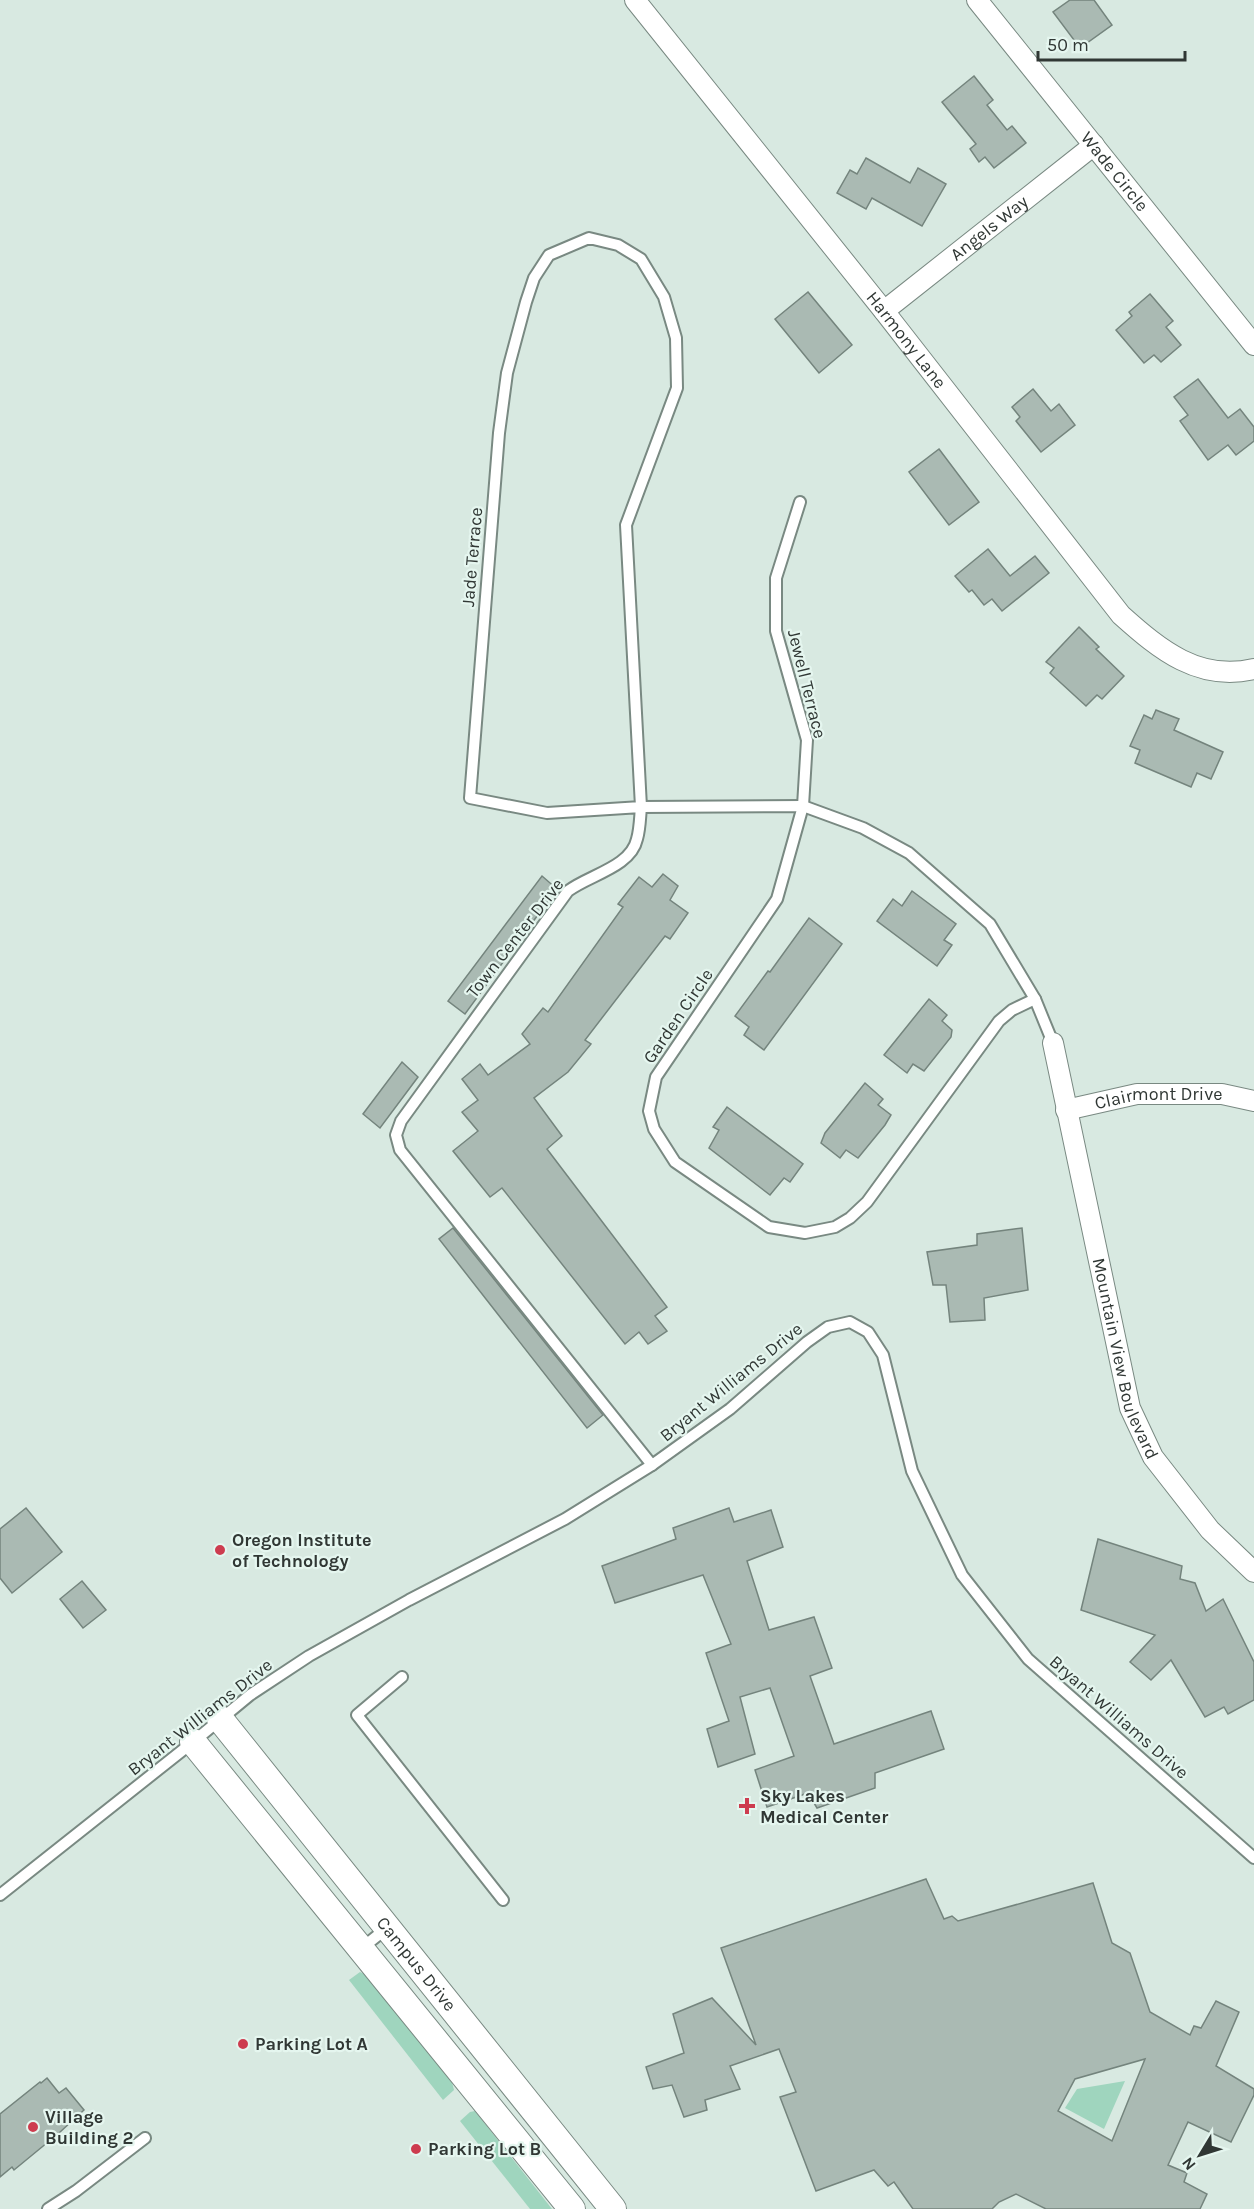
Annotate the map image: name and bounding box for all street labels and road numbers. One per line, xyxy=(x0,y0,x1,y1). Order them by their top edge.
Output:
street label: Wade Circle xyxy=(1076,127,1153,216)
street label: Angels Way xyxy=(946,190,1033,265)
street label: Harmony Lane xyxy=(862,287,951,393)
street label: Jade Terrace xyxy=(457,506,487,608)
street label: Jewell Terrace xyxy=(783,627,831,741)
street label: Town Center Drive xyxy=(462,874,568,1002)
street label: Garden Circle xyxy=(638,964,718,1068)
street label: Clairmont Drive xyxy=(1093,1083,1223,1114)
street label: Mountain View Boulevard xyxy=(1088,1256,1163,1463)
street label: Bryant Williams Drive xyxy=(655,1318,807,1446)
street label: Bryant Williams Drive xyxy=(1045,1651,1193,1783)
street label: Bryant Williams Drive xyxy=(123,1654,277,1780)
street label: Campus Drive xyxy=(372,1912,461,2016)

